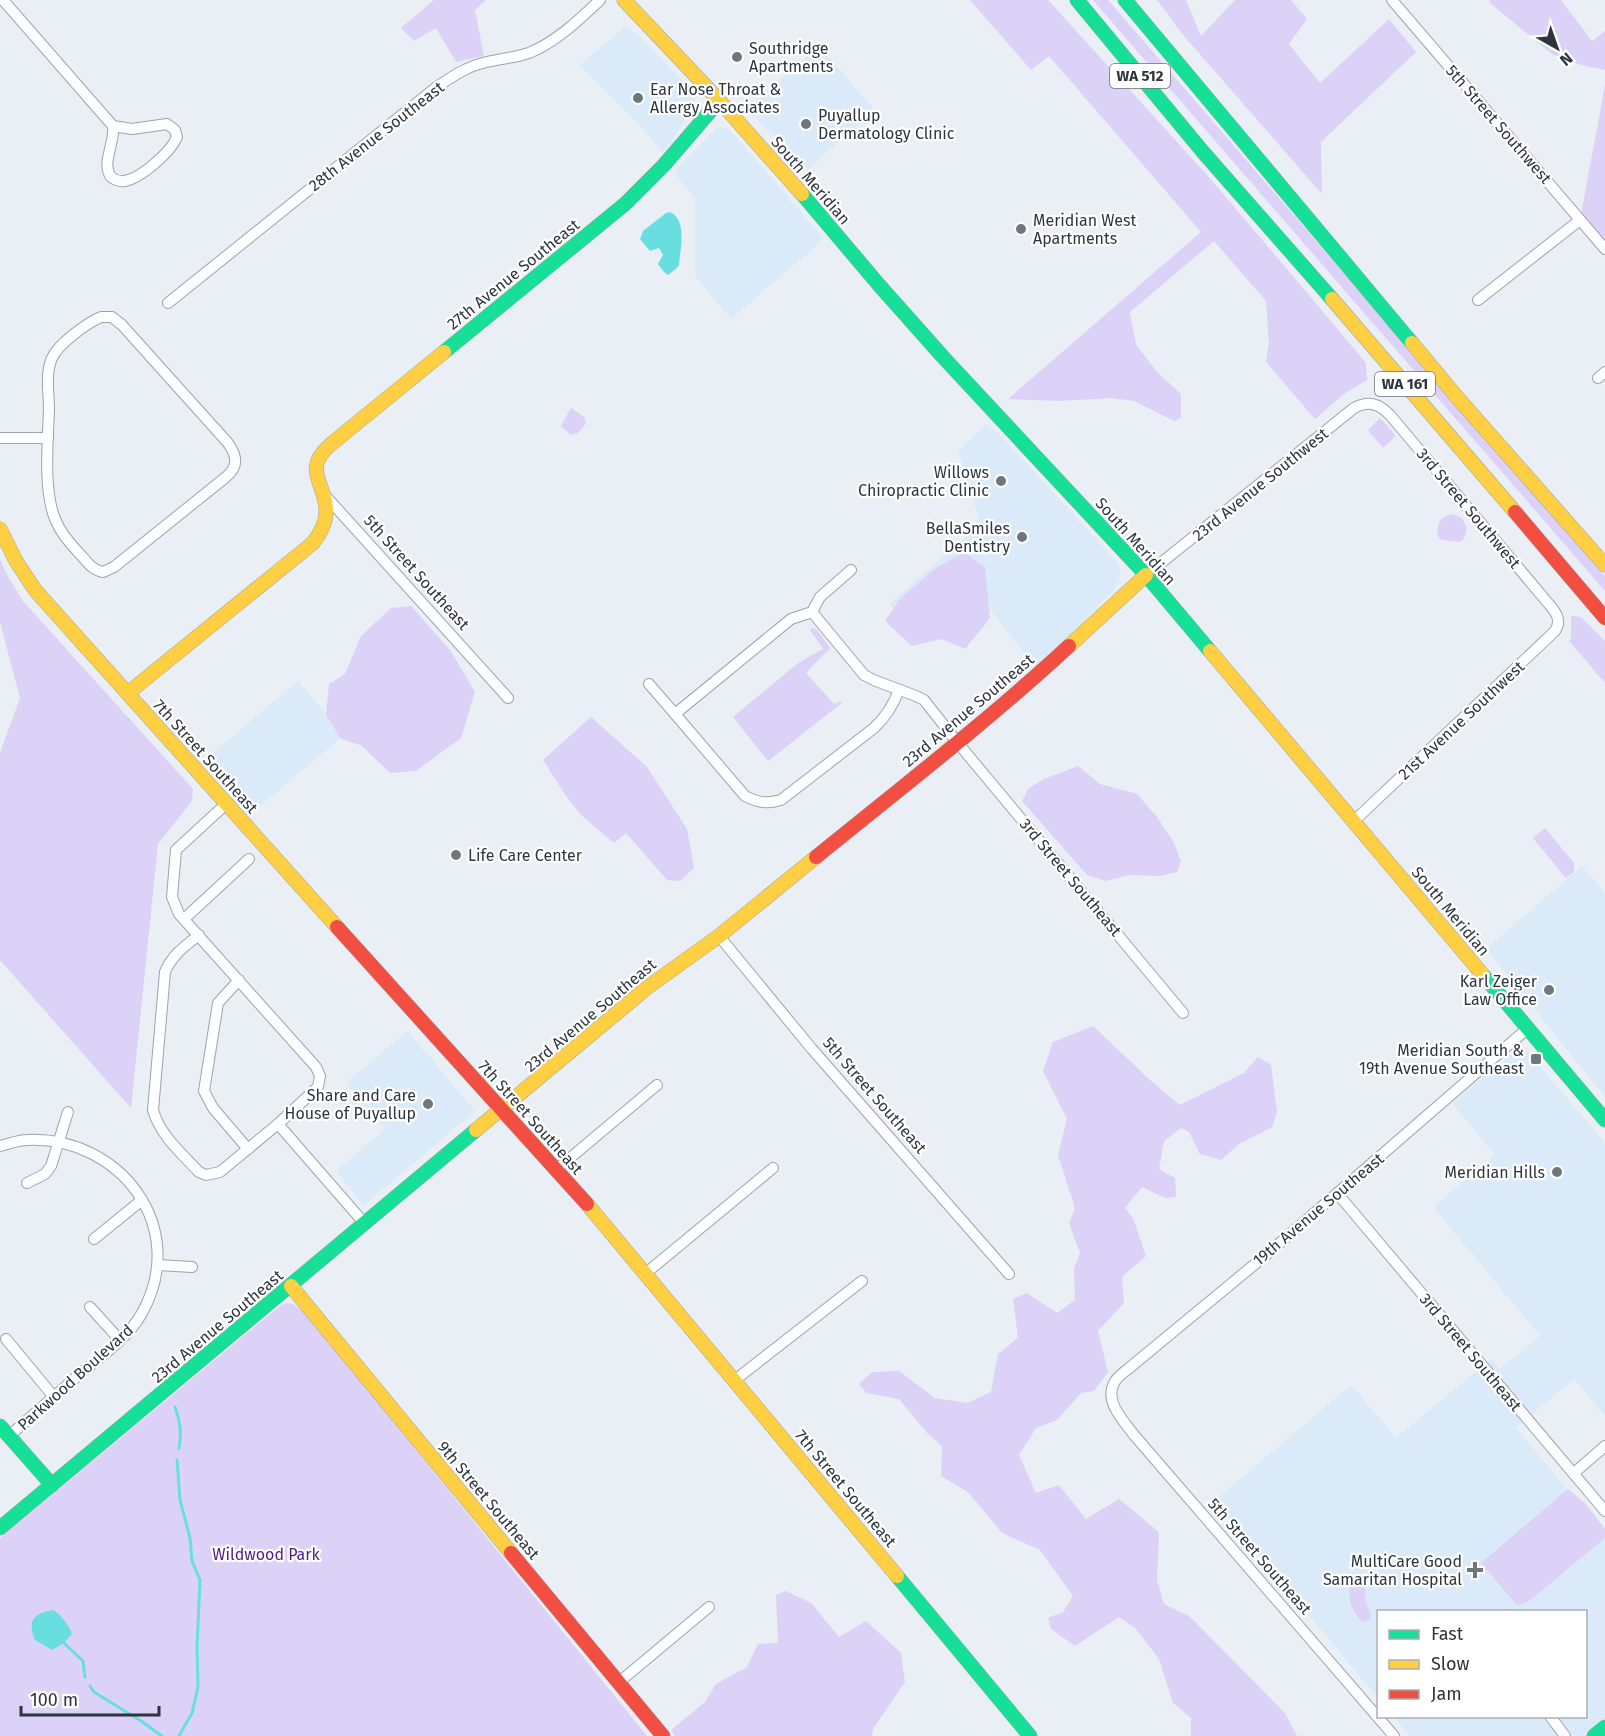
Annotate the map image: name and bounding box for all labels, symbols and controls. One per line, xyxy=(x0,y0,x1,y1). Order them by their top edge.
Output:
north arrow xyxy=(1527,18,1587,78)
place label: Southridge Apartments xyxy=(749,39,833,76)
text: N xyxy=(1556,48,1576,70)
marker: Southridge Apartments xyxy=(730,50,744,64)
street label: 5th Street Southwest xyxy=(1442,61,1555,188)
road number: WA 512 xyxy=(1110,64,1170,88)
street label: 28th Avenue Southeast xyxy=(305,78,448,195)
place label: Ear Nose Throat & Allergy Associates xyxy=(650,80,781,117)
marker: Ear Nose Throat & Allergy Associates xyxy=(631,91,645,105)
place label: Puyallup Dermatology Clinic xyxy=(818,106,955,143)
marker: Puyallup Dermatology Clinic xyxy=(799,117,813,131)
street label: South Meridian xyxy=(767,132,854,228)
place label: Meridian West Apartments xyxy=(1033,211,1137,248)
street label: 27th Avenue Southeast xyxy=(443,215,583,334)
marker: Meridian West Apartments xyxy=(1014,222,1028,236)
road number: WA 161 xyxy=(1375,372,1435,396)
street label: 23rd Avenue Southwest xyxy=(1189,424,1332,545)
street label: 3rd Street Southwest xyxy=(1413,444,1525,572)
place label: Willows Chiropractic Clinic xyxy=(858,463,989,500)
marker: Willows Chiropractic Clinic xyxy=(994,474,1008,488)
street label: South Meridian xyxy=(1091,494,1180,589)
street label: 5th Street Southeast xyxy=(360,511,473,634)
place label: BellaSmiles Dentistry xyxy=(926,519,1010,556)
marker: BellaSmiles Dentistry xyxy=(1015,530,1029,544)
street label: 23rd Avenue Southeast xyxy=(899,650,1038,771)
street label: 21st Avenue Southwest xyxy=(1394,657,1528,784)
street label: 7th Street Southeast xyxy=(149,695,262,817)
street label: 3rd Street Southeast xyxy=(1016,815,1126,940)
place label: Life Care Center xyxy=(468,846,583,865)
marker: Life Care Center xyxy=(449,848,463,862)
street label: South Meridian xyxy=(1408,863,1494,960)
street label: 23rd Avenue Southeast xyxy=(521,955,660,1076)
place label: Karl Zeiger Law Office xyxy=(1460,972,1538,1009)
marker: Karl Zeiger Law Office xyxy=(1542,983,1556,997)
street label: 5th Street Southeast xyxy=(819,1033,930,1158)
place label: Meridian South & 19th Avenue Southeast xyxy=(1359,1041,1524,1078)
marker: Meridian South & 19th Avenue Southeast xyxy=(1529,1052,1543,1066)
street label: 7th Street Southeast xyxy=(474,1056,587,1178)
place label: Share and Care House of Puyallup xyxy=(285,1086,416,1123)
marker: Share and Care House of Puyallup xyxy=(421,1097,435,1111)
street label: 19th Avenue Southeast xyxy=(1249,1149,1388,1270)
place label: Meridian Hills xyxy=(1445,1163,1545,1182)
marker: Meridian Hills xyxy=(1550,1165,1564,1179)
street label: 23rd Avenue Southeast xyxy=(148,1266,287,1387)
street label: 3rd Street Southeast xyxy=(1416,1290,1526,1415)
street label: Parkwood Boulevard xyxy=(14,1321,137,1434)
street label: 7th Street Southeast xyxy=(791,1426,900,1551)
street label: 9th Street Southeast xyxy=(434,1437,544,1563)
street label: 5th Street Southeast xyxy=(1204,1494,1315,1619)
park label: Wildwood Park xyxy=(212,1545,320,1564)
place label: MultiCare Good Samaritan Hospital xyxy=(1323,1552,1462,1589)
marker: MultiCare Good Samaritan Hospital xyxy=(1466,1561,1484,1579)
legend xyxy=(1377,1610,1587,1718)
text: Fast xyxy=(1431,1623,1464,1645)
text: Slow xyxy=(1431,1653,1470,1675)
scale bar xyxy=(21,1679,159,1717)
text: Jam xyxy=(1431,1683,1462,1705)
text: 100 m xyxy=(30,1689,78,1711)

